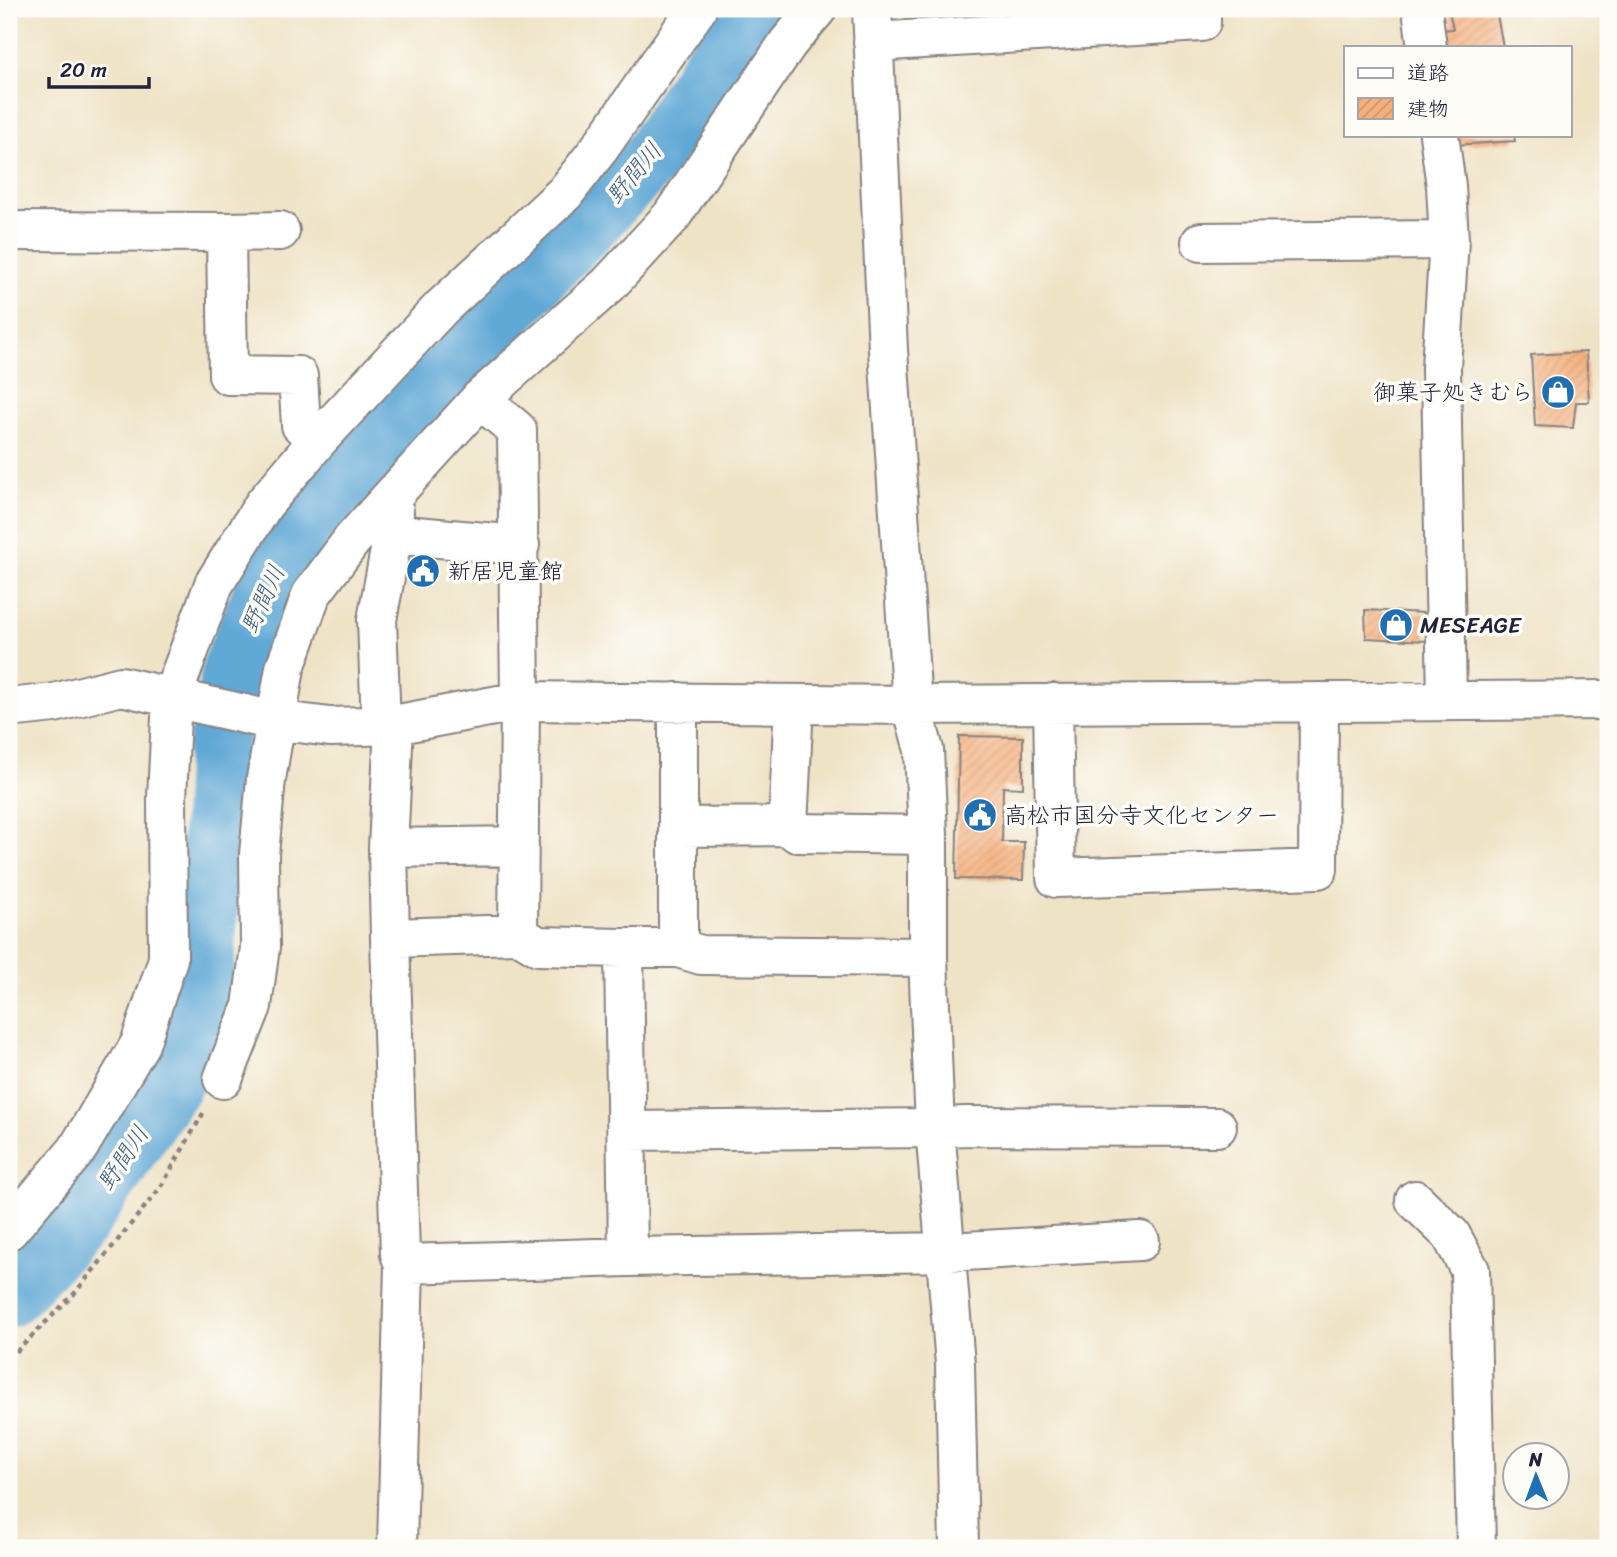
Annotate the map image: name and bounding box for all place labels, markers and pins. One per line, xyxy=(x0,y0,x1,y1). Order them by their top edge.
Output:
place label: 御菓子処きむら xyxy=(1373,372,1534,413)
shop icon: 御菓子処きむら xyxy=(1539,373,1577,411)
place label: 新居児童館 xyxy=(448,551,563,592)
public building icon: 新居児童館 xyxy=(404,552,442,590)
place label: MESEAGE xyxy=(1420,605,1522,646)
shop icon: MESEAGE xyxy=(1377,606,1415,644)
place label: 高松市国分寺文化センター xyxy=(1004,795,1279,836)
public building icon: 高松市国分寺文化センター xyxy=(961,796,999,834)

